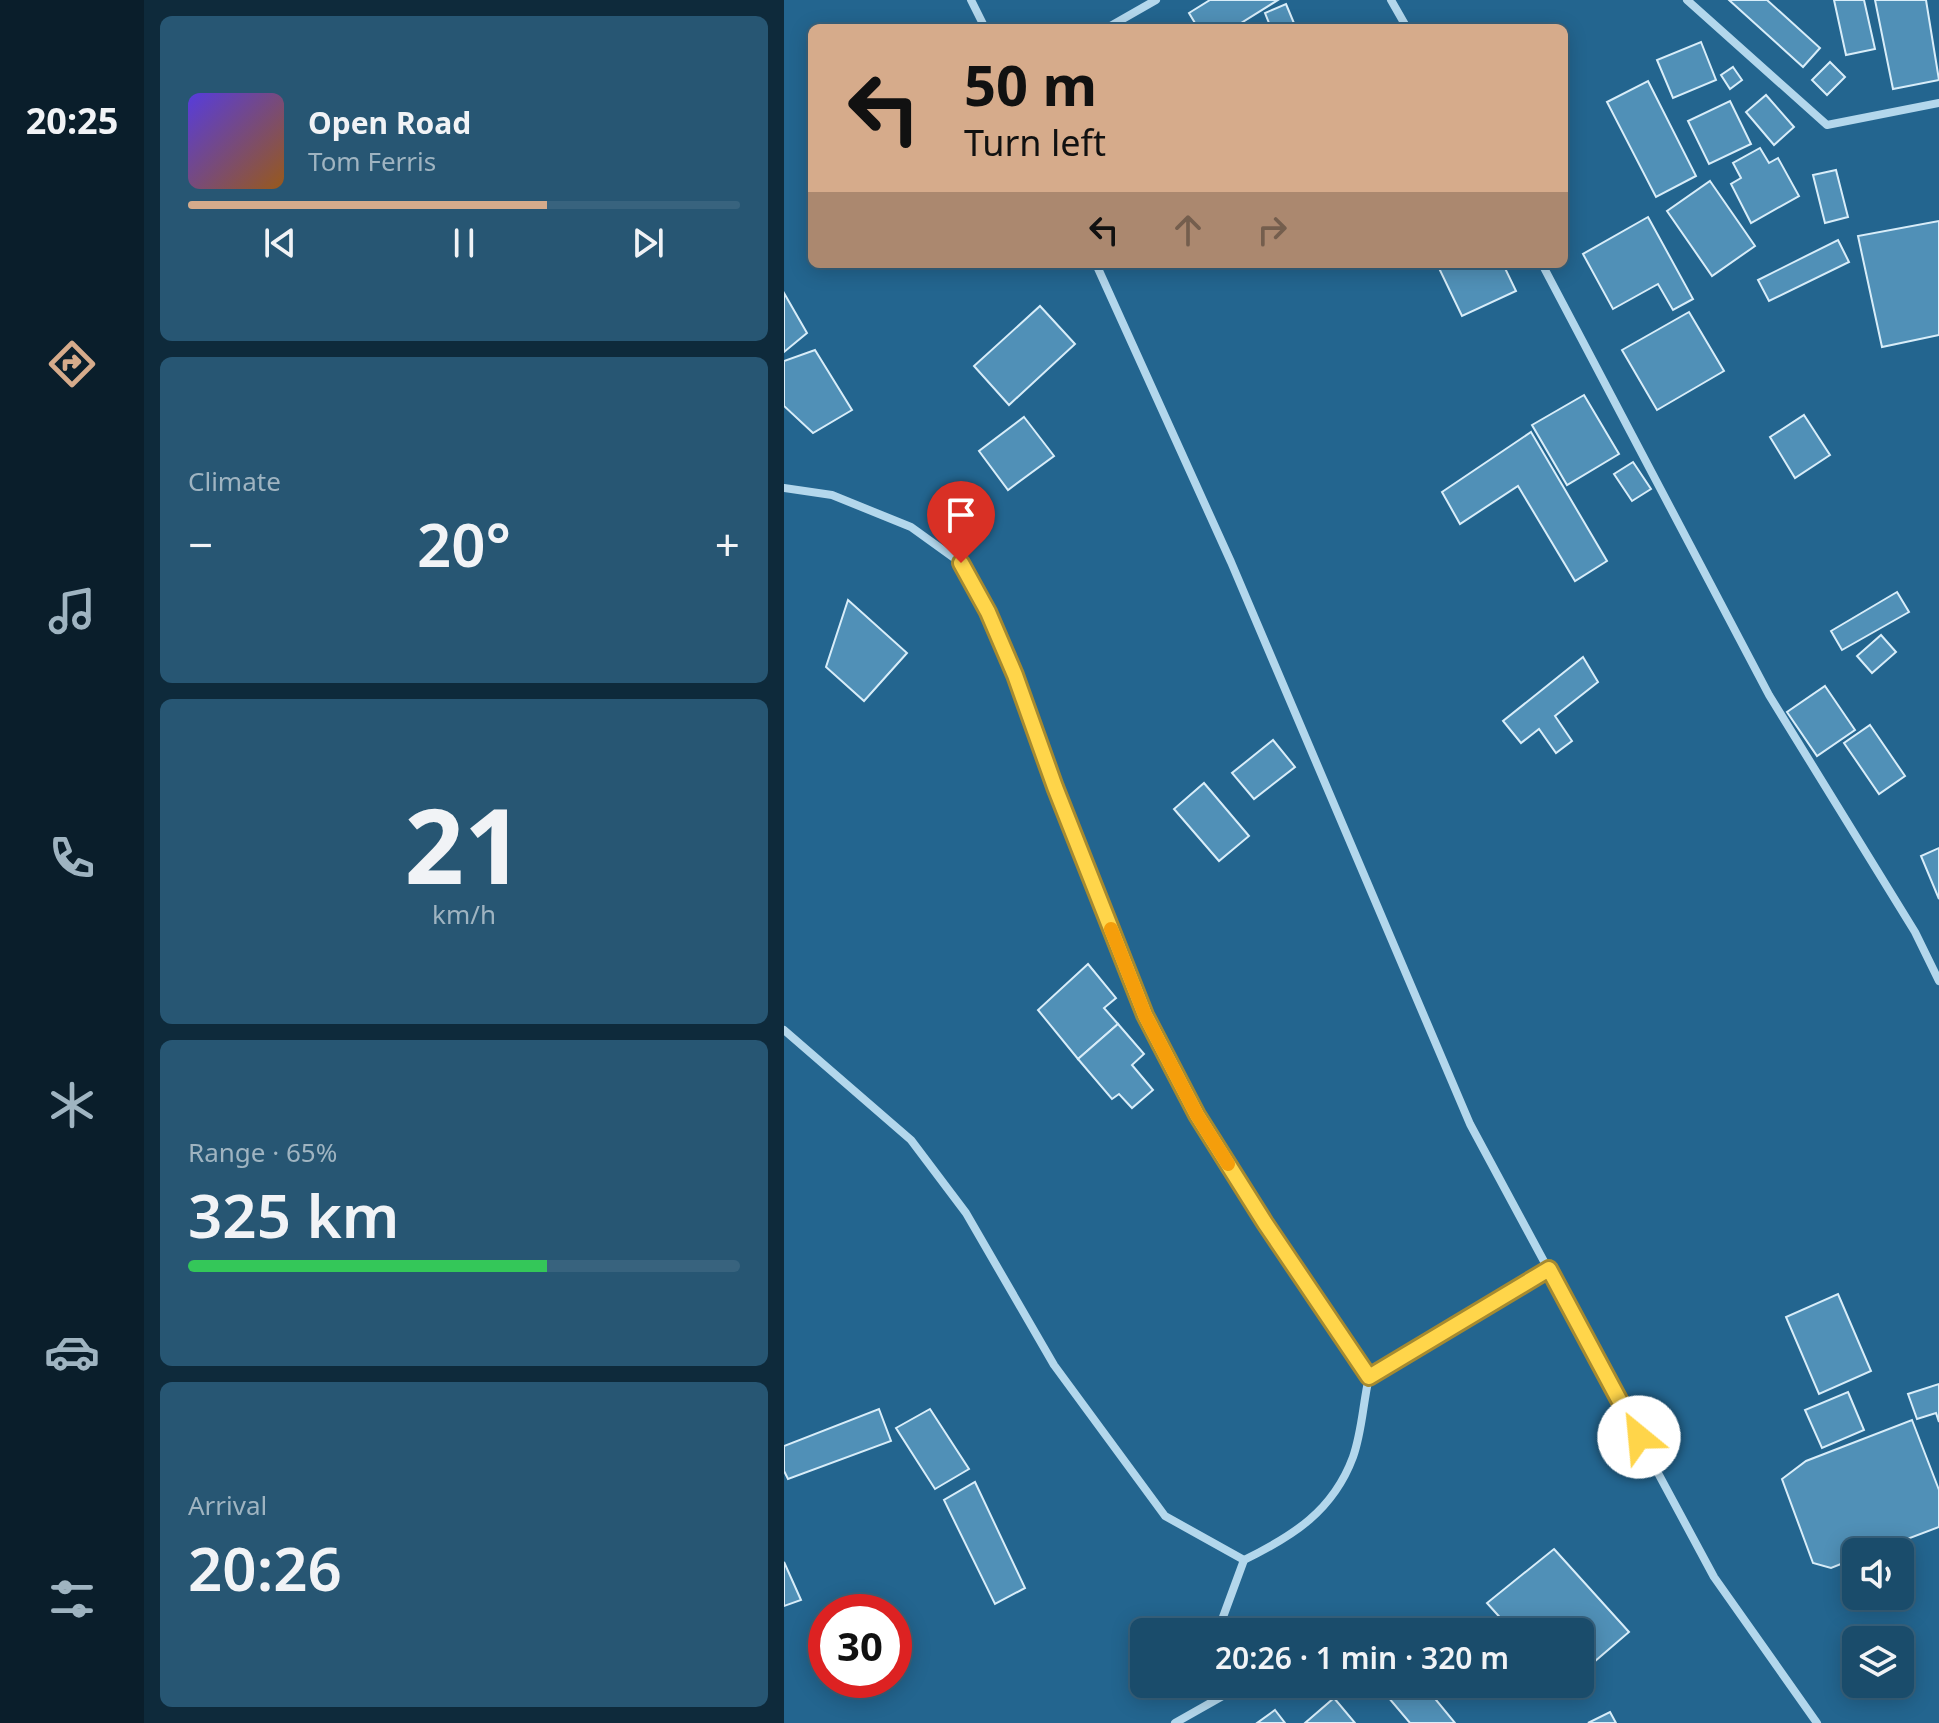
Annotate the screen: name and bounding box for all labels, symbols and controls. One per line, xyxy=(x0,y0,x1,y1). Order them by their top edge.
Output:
text: 50 m xyxy=(964,46,1097,122)
icon: left xyxy=(832,56,936,160)
text: 20:25 xyxy=(26,96,118,145)
text: Open Road xyxy=(308,102,471,143)
text: Turn left xyxy=(964,118,1106,167)
text: Tom Ferris xyxy=(308,143,436,179)
icon: left xyxy=(1082,208,1126,252)
icon: ahead xyxy=(1166,208,1210,252)
icon: right xyxy=(1250,208,1294,252)
icon: previous xyxy=(258,221,302,265)
icon: pause xyxy=(442,221,486,265)
icon: next xyxy=(626,221,670,265)
icon: directions xyxy=(44,336,100,392)
text: Climate xyxy=(188,463,281,499)
pin xyxy=(927,481,995,563)
icon: arrive xyxy=(939,493,983,537)
text: 20° xyxy=(417,503,511,585)
text: − xyxy=(188,514,213,574)
text: + xyxy=(715,514,740,574)
icon: music xyxy=(44,583,100,639)
text: 21 xyxy=(405,773,523,914)
icon: phone xyxy=(44,830,100,886)
text: km/h xyxy=(432,896,496,932)
icon: climate xyxy=(44,1077,100,1133)
text: Range · 65% xyxy=(188,1134,337,1170)
text: 325 km xyxy=(188,1174,399,1256)
icon: car xyxy=(44,1324,100,1380)
position arrow xyxy=(1597,1395,1681,1479)
text: Arrival xyxy=(188,1487,267,1523)
text: 20:26 xyxy=(188,1527,342,1609)
map controls xyxy=(1842,1538,1914,1698)
button: sound xyxy=(1842,1538,1914,1610)
icon: filters xyxy=(44,1571,100,1627)
speed limit sign: 30 xyxy=(808,1594,912,1698)
button: layers xyxy=(1842,1626,1914,1698)
text: 20:26 · 1 min · 320 m xyxy=(1215,1637,1509,1678)

